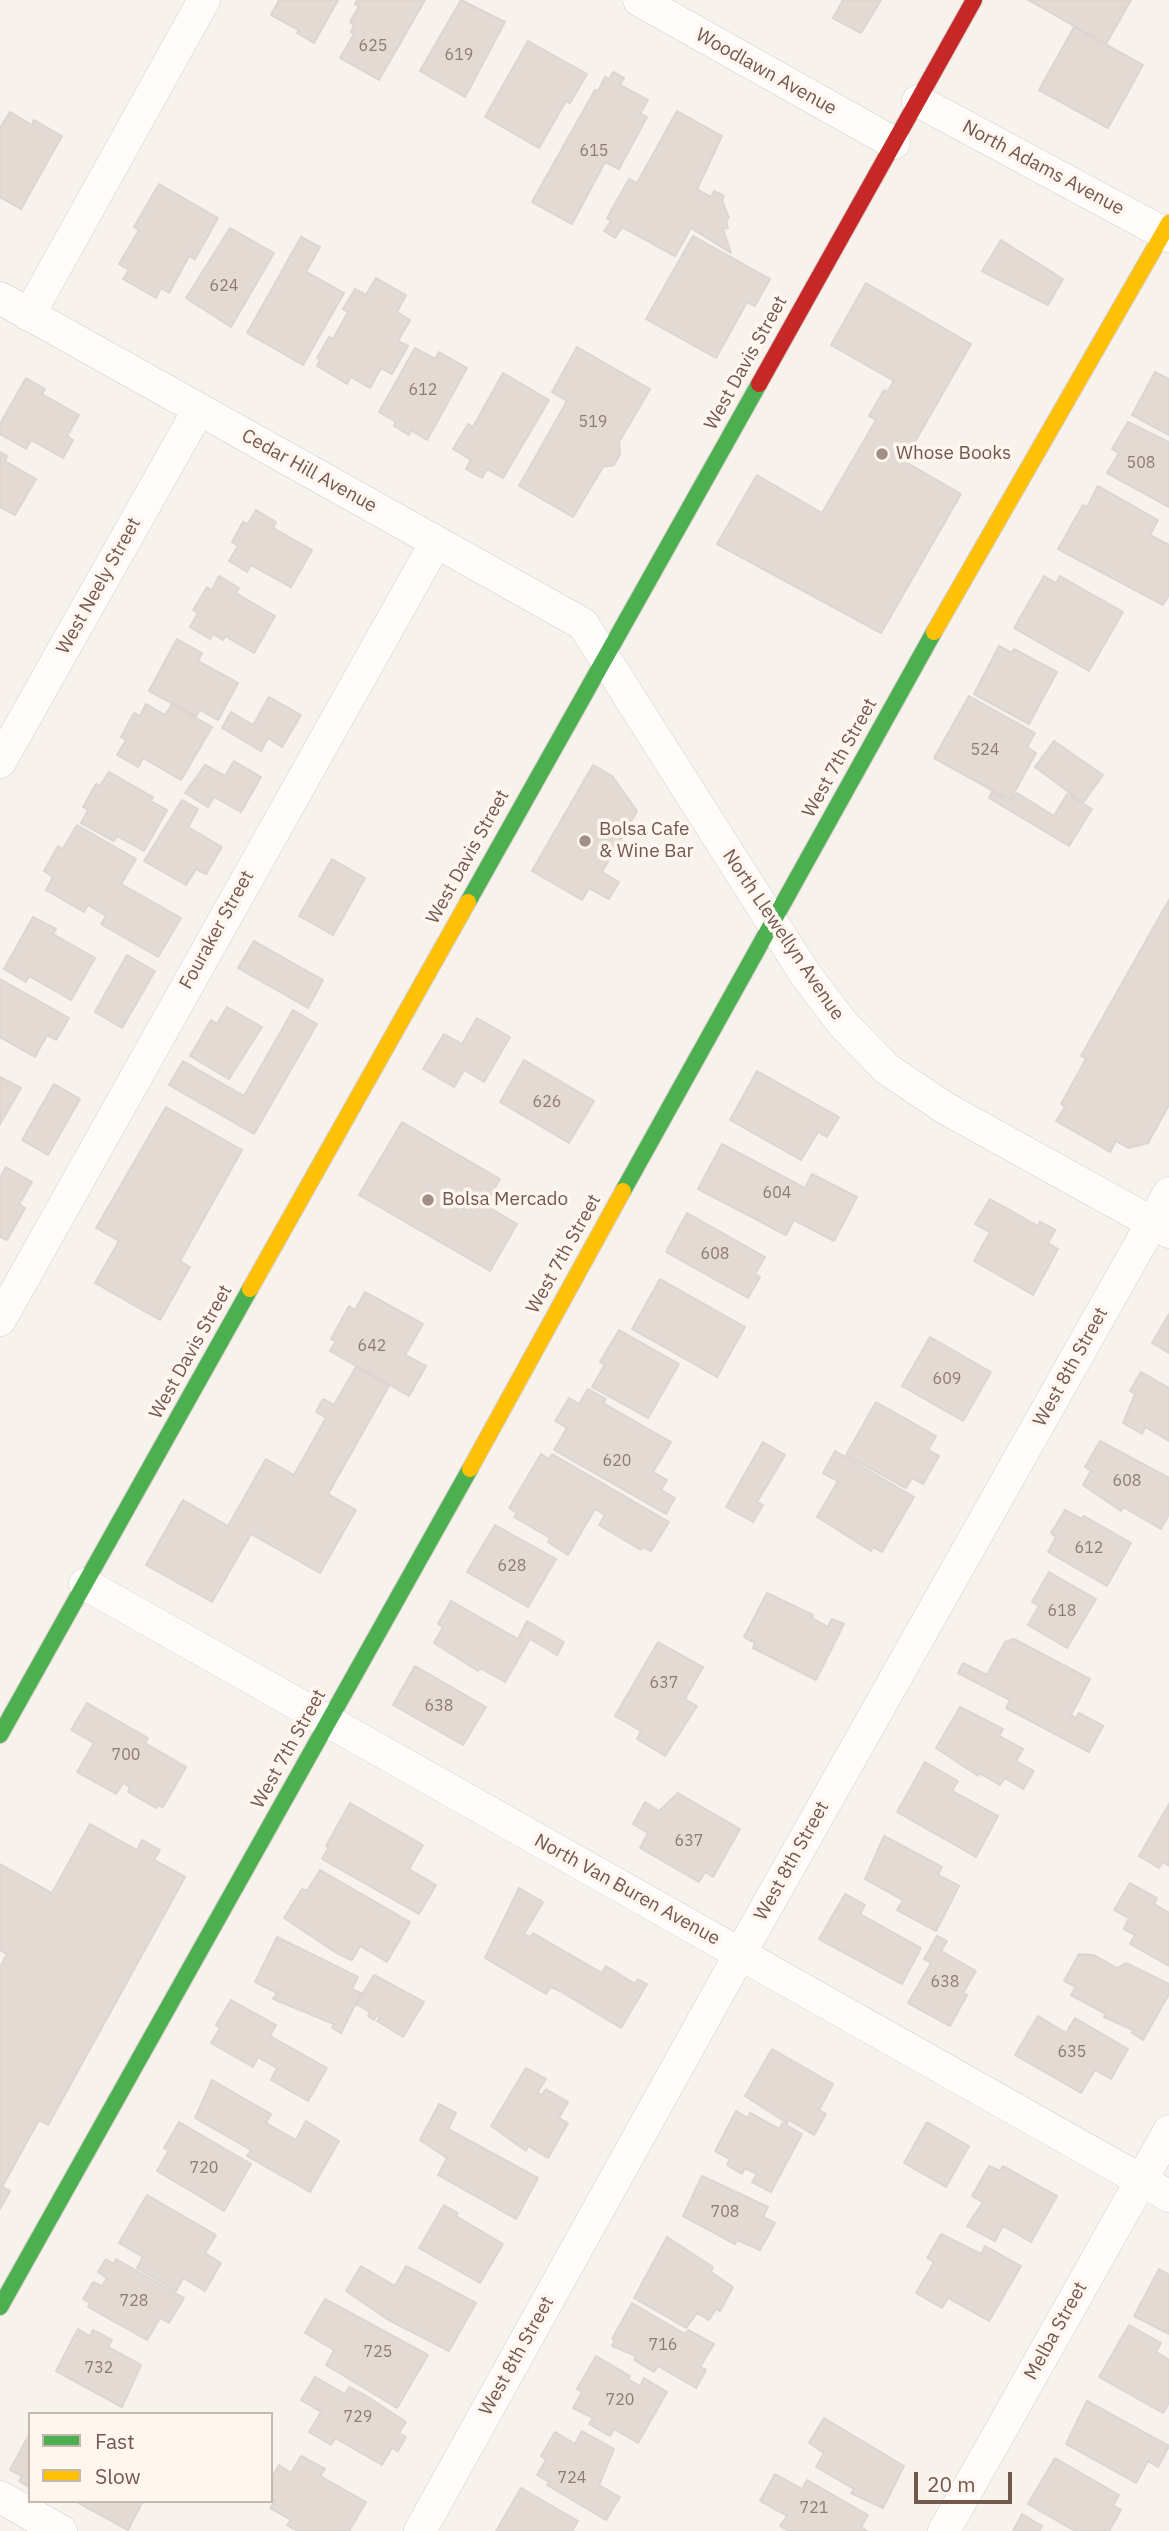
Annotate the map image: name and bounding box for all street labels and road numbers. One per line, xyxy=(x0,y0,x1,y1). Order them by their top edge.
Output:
street label: Woodlawn Avenue xyxy=(692,24,840,120)
street label: North Adams Avenue xyxy=(958,116,1128,220)
street label: West Davis Street xyxy=(700,292,792,434)
street label: Cedar Hill Avenue xyxy=(237,424,381,518)
street label: West Neely Street xyxy=(52,514,146,658)
street label: West 7th Street xyxy=(798,694,882,822)
street label: West Davis Street xyxy=(422,786,514,928)
street label: North Llewellyn Avenue xyxy=(717,845,849,1025)
street label: Fouraker Street xyxy=(175,867,259,993)
street label: West 7th Street xyxy=(522,1190,606,1318)
street label: West Davis Street xyxy=(145,1281,237,1423)
street label: West 8th Street xyxy=(1029,1303,1113,1431)
street label: West 7th Street xyxy=(247,1685,331,1813)
street label: West 8th Street xyxy=(750,1797,834,1925)
street label: North Van Buren Avenue xyxy=(530,1829,724,1951)
street label: Melba Street xyxy=(1020,2278,1092,2384)
street label: West 8th Street xyxy=(475,2292,559,2420)

